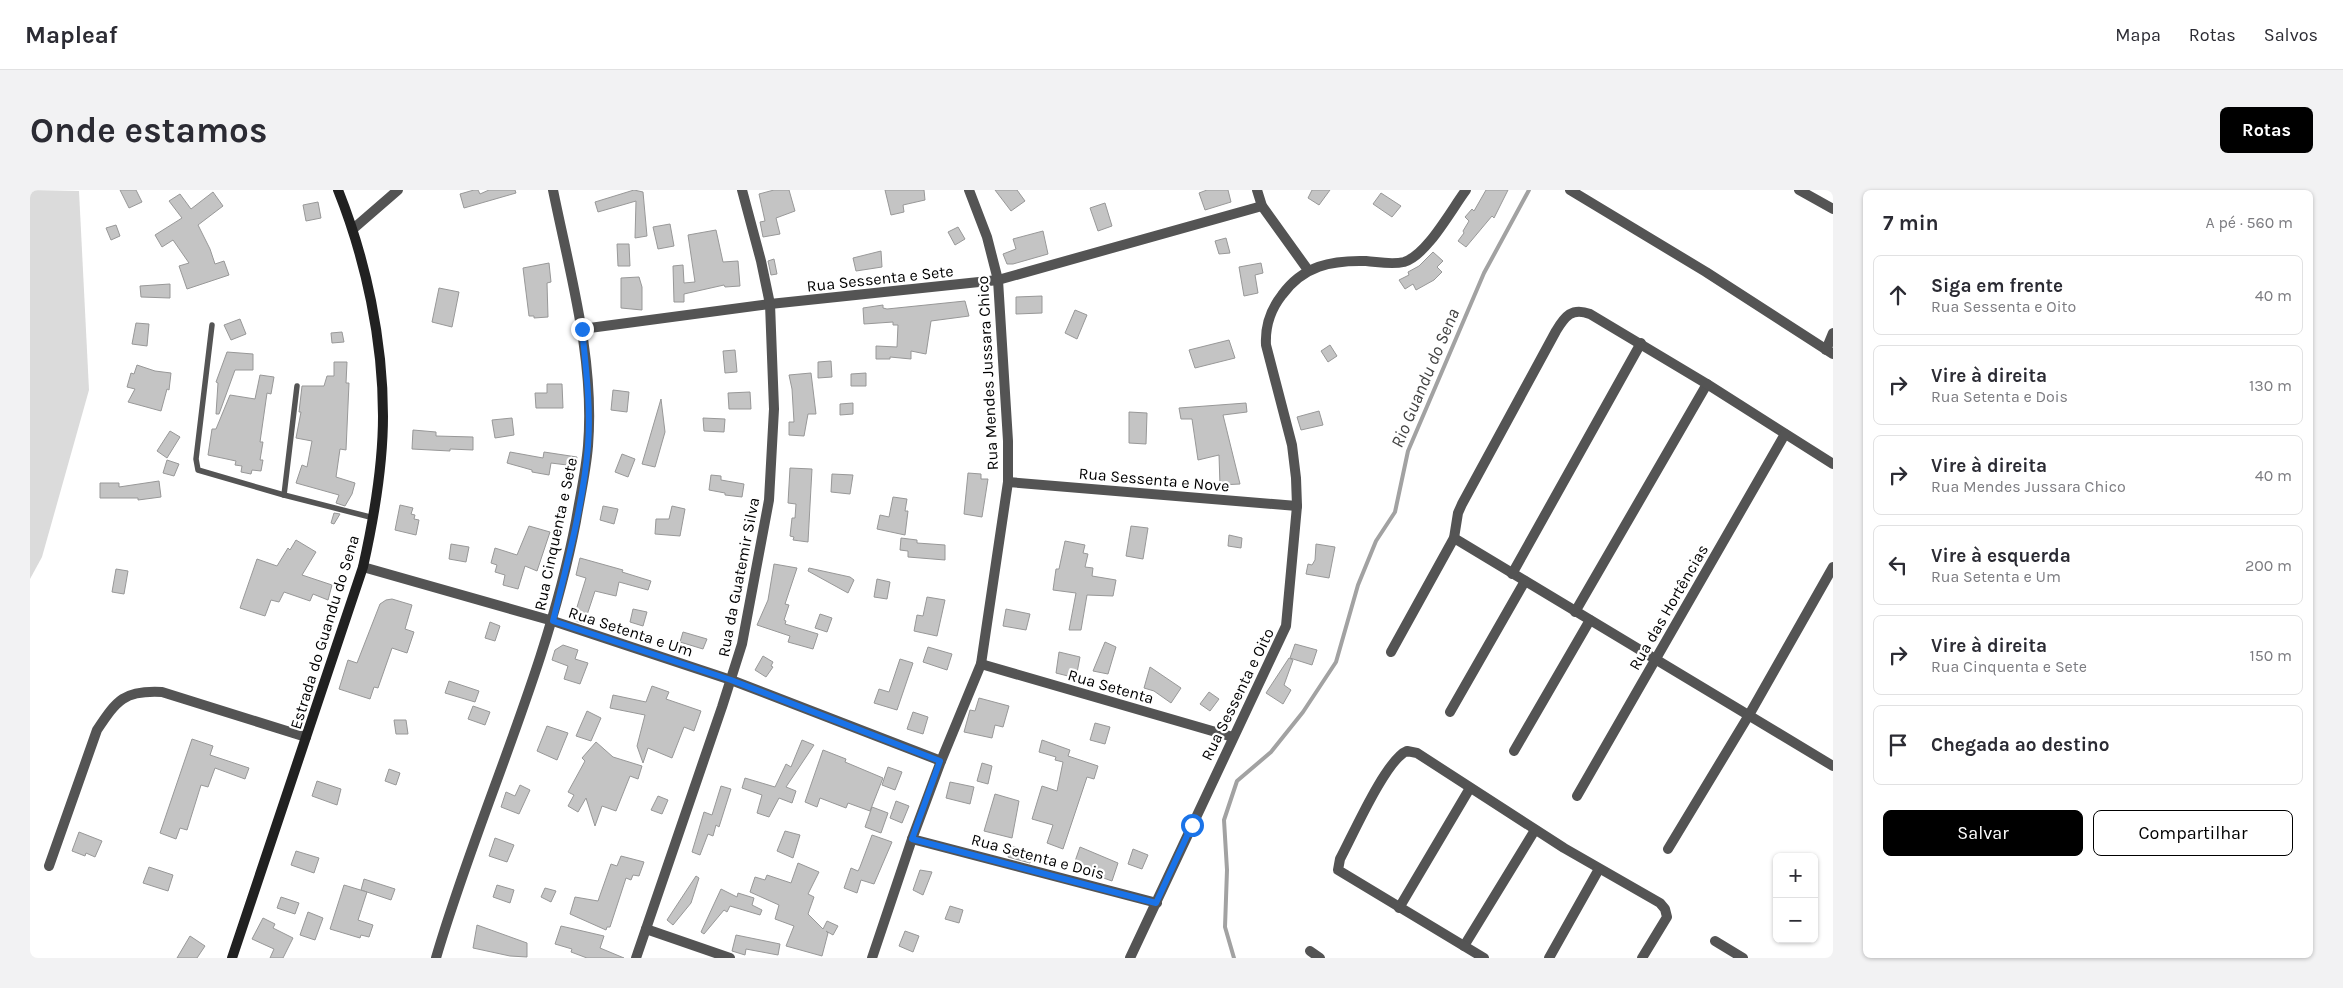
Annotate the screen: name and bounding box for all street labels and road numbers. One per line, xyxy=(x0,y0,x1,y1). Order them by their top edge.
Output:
street label: Rua Sessenta e Sete xyxy=(806,261,954,296)
street label: Rua Mendes Jussara Chico xyxy=(973,275,1002,471)
street label: Rua Cinquenta e Sete xyxy=(530,456,581,612)
street label: Rua Sessenta e Nove xyxy=(1078,463,1230,496)
street label: Rua da Guatemir Silva xyxy=(714,496,763,659)
street label: Estrada do Guandu do Sena xyxy=(286,533,363,731)
street label: Rua das Hortências xyxy=(1625,541,1712,673)
street label: Rua Setenta e Um xyxy=(566,602,696,661)
street label: Rua Sessenta e Oito xyxy=(1197,625,1278,764)
street label: Rua Setenta xyxy=(1066,665,1156,708)
street label: Rua Setenta e Dois xyxy=(969,830,1106,883)

